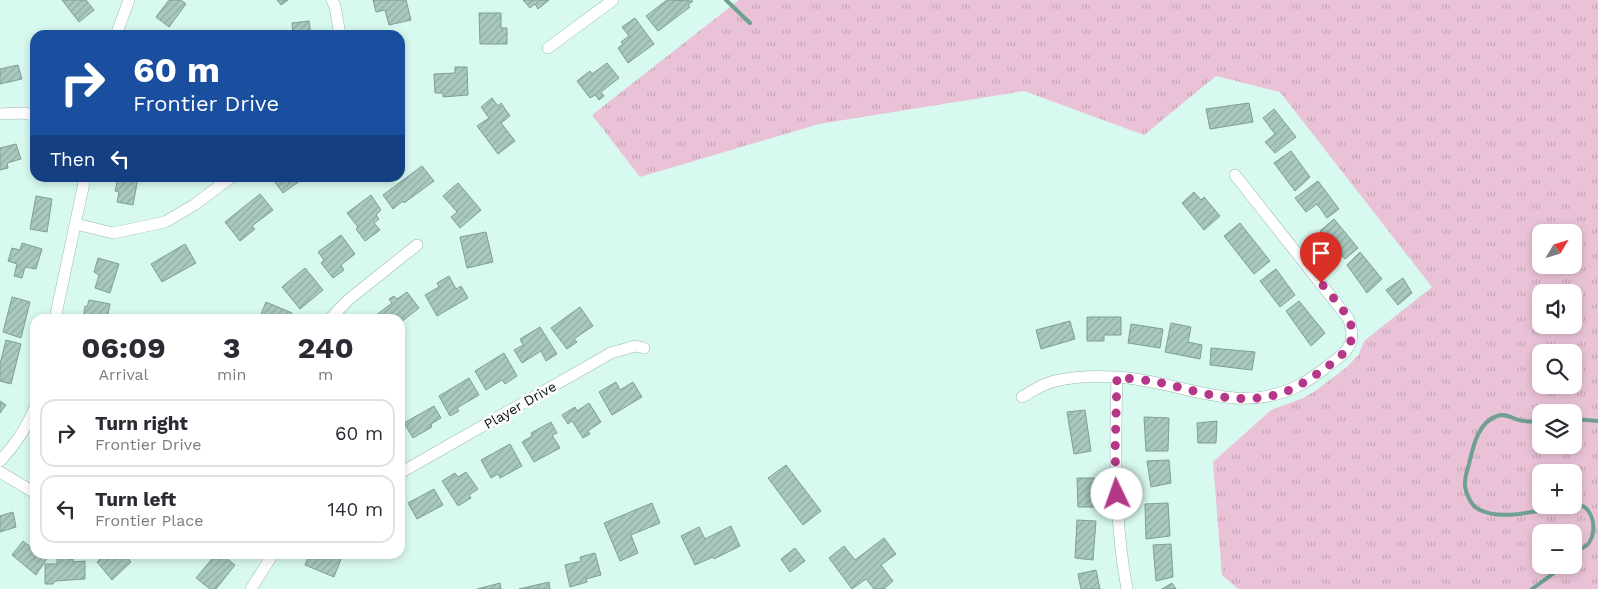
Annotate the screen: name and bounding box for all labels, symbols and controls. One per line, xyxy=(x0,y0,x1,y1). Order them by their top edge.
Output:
text: 60 m xyxy=(133,49,220,91)
icon: right xyxy=(50,50,115,115)
text: Frontier Drive xyxy=(133,91,279,116)
icon: left xyxy=(106,145,134,173)
text: Then xyxy=(50,148,96,171)
north arrow xyxy=(1532,224,1582,274)
map controls xyxy=(1532,224,1582,574)
pin xyxy=(1300,232,1342,283)
icon: arrive xyxy=(1307,239,1335,267)
button: sound xyxy=(1532,284,1582,334)
text: 06:09 xyxy=(81,330,166,365)
text: 3 xyxy=(223,330,241,365)
text: 240 xyxy=(298,330,354,365)
button: search xyxy=(1532,344,1582,394)
text: Arrival xyxy=(99,365,148,384)
text: min xyxy=(217,365,246,384)
text: m xyxy=(318,365,333,384)
street label: Player Drive xyxy=(481,378,559,432)
button: layers xyxy=(1532,404,1582,454)
text: Turn right xyxy=(95,412,188,435)
icon: right xyxy=(52,419,80,447)
text: 60 m xyxy=(335,422,383,445)
text: Frontier Drive xyxy=(95,435,201,454)
button: + xyxy=(1532,464,1582,514)
position arrow xyxy=(1090,467,1142,519)
text: Turn left xyxy=(95,488,176,511)
icon: left xyxy=(52,495,80,523)
text: 140 m xyxy=(328,498,383,521)
text: Frontier Place xyxy=(95,511,203,530)
button: − xyxy=(1532,524,1582,574)

